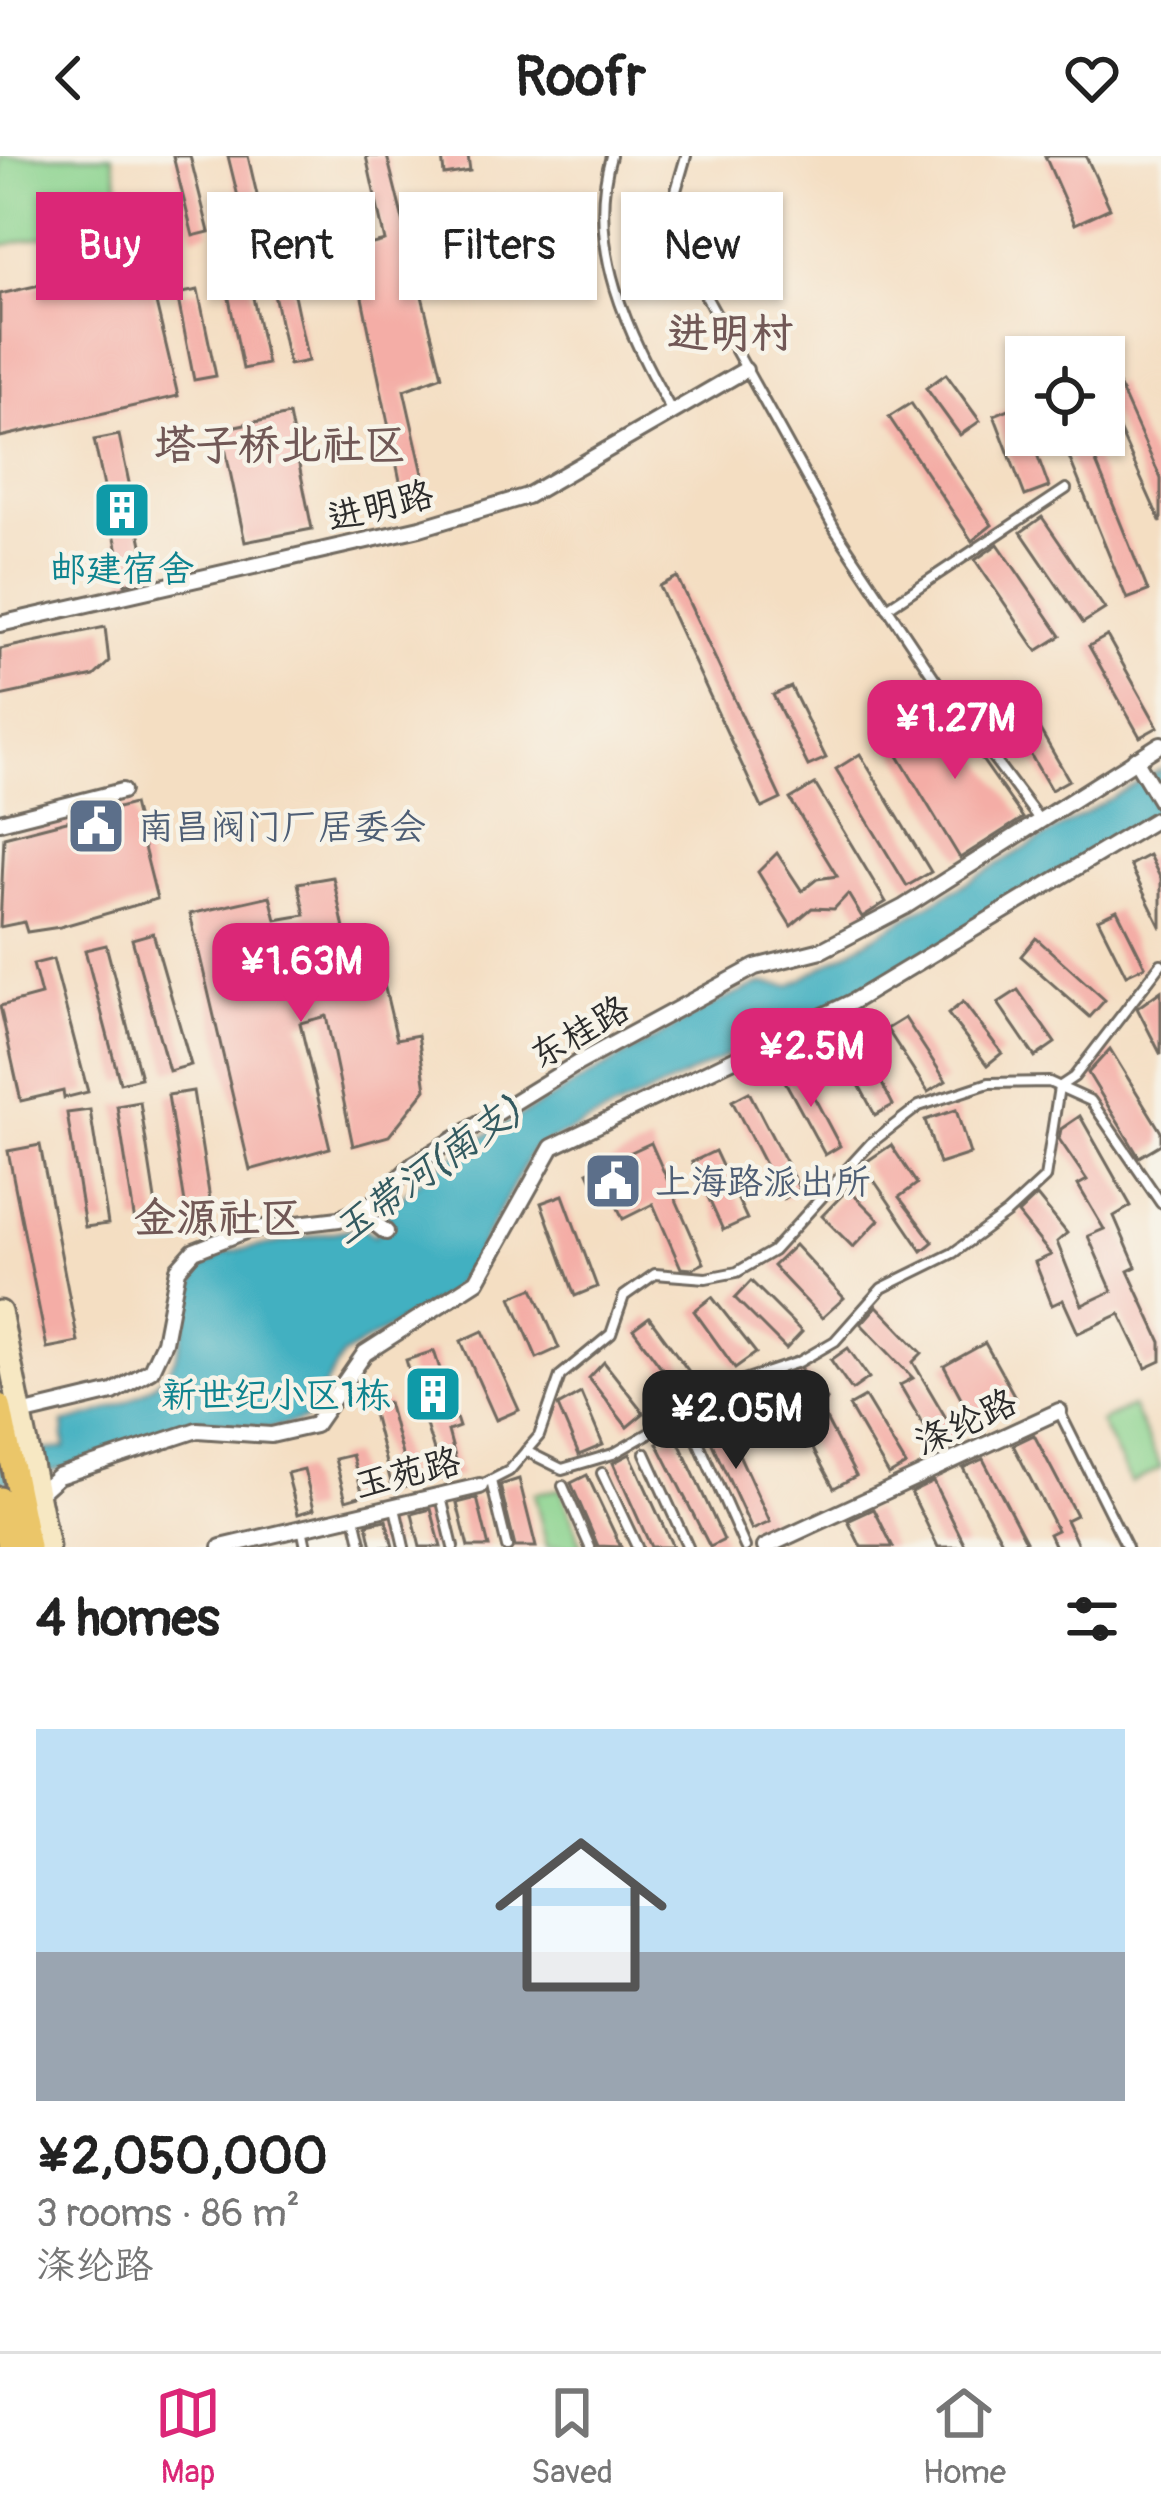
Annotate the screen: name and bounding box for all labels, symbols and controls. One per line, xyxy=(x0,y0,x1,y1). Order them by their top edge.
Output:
text: Roofr xyxy=(515,44,646,112)
icon: back xyxy=(36,45,102,111)
icon: heart xyxy=(1059,45,1125,111)
chip: Buy xyxy=(36,192,183,300)
chip: Rent xyxy=(207,192,375,300)
chip: Filters xyxy=(399,192,597,300)
chip: New xyxy=(621,192,783,300)
district label: 进明村 xyxy=(667,308,793,360)
map controls xyxy=(1005,336,1125,456)
button: locate xyxy=(1005,336,1125,456)
district label: 塔子桥北社区 xyxy=(154,420,406,472)
street label: 进明路 xyxy=(323,472,438,541)
building icon: 邮建宿舍 xyxy=(91,479,153,541)
place label: 邮建宿舍 xyxy=(50,547,194,592)
pin: ¥1.27M xyxy=(857,680,1053,782)
text: ¥1.27M xyxy=(894,694,1016,743)
public building icon: 南昌阀门厂居委会 xyxy=(65,795,127,857)
place label: 南昌阀门厂居委会 xyxy=(138,805,426,850)
pin: ¥1.63M xyxy=(203,923,399,1025)
text: ¥1.63M xyxy=(239,937,363,986)
street label: 东桂路 xyxy=(522,986,638,1079)
pin: ¥2.5M xyxy=(727,1008,895,1110)
text: ¥2.5M xyxy=(758,1022,864,1071)
water label: 玉带河(南支) xyxy=(323,1085,531,1255)
public building icon: 上海路派出所 xyxy=(582,1150,644,1212)
place label: 上海路派出所 xyxy=(655,1160,871,1205)
district label: 金源社区 xyxy=(134,1193,302,1245)
building icon: 新世纪小区1栋 xyxy=(402,1363,464,1425)
pin: ¥2.05M xyxy=(638,1370,834,1472)
place label: 新世纪小区1栋 xyxy=(161,1373,391,1418)
street label: 涤纶路 xyxy=(907,1379,1024,1466)
text: ¥2.05M xyxy=(669,1384,803,1433)
street label: 玉苑路 xyxy=(350,1439,465,1508)
icon: filters xyxy=(1059,1586,1125,1652)
text: 4 homes xyxy=(36,1587,220,1651)
icon: home xyxy=(473,1807,689,2023)
text: ¥2,050,000 xyxy=(36,2125,328,2189)
text: 3 rooms · 86 m² xyxy=(36,2189,300,2238)
text: 涤纶路 xyxy=(36,2241,153,2290)
tab: Map xyxy=(155,2380,221,2493)
tab: Saved xyxy=(531,2380,613,2493)
tab: Home xyxy=(923,2380,1006,2493)

